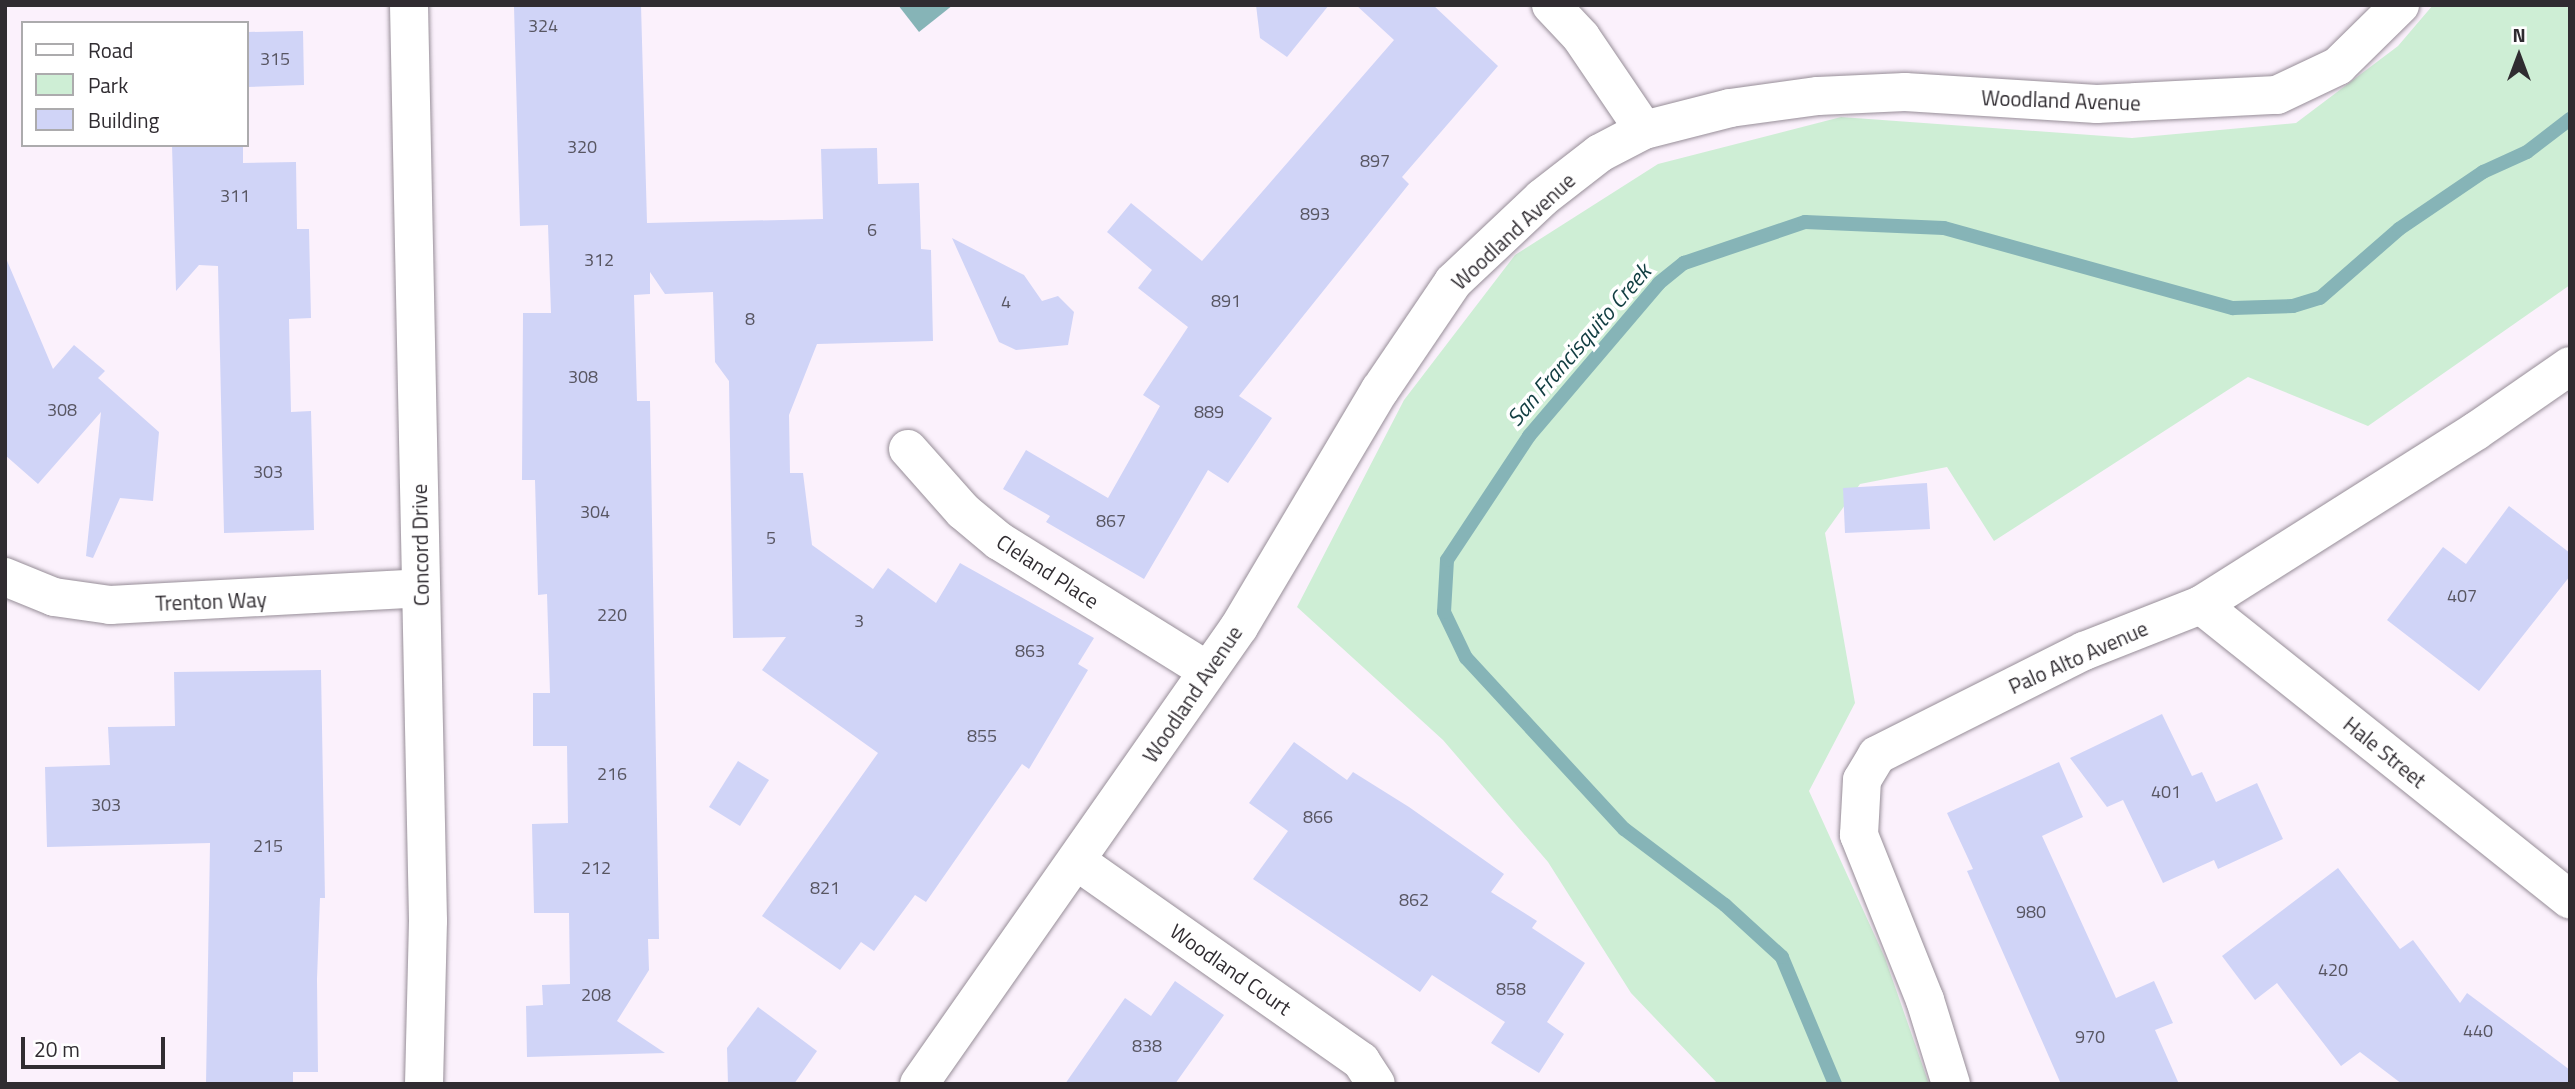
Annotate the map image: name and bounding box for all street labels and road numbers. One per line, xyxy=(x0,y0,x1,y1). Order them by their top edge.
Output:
street label: Woodland Avenue xyxy=(1981,85,2141,115)
street label: Woodland Avenue xyxy=(1446,167,1580,295)
street label: Concord Drive xyxy=(406,484,434,606)
street label: Cleland Place xyxy=(992,529,1104,613)
street label: Trenton Way xyxy=(155,586,267,616)
street label: Palo Alto Avenue xyxy=(2005,615,2151,699)
street label: Woodland Avenue xyxy=(1137,621,1247,767)
street label: Hale Street xyxy=(2339,711,2431,793)
street label: Woodland Court xyxy=(1166,918,1296,1020)

